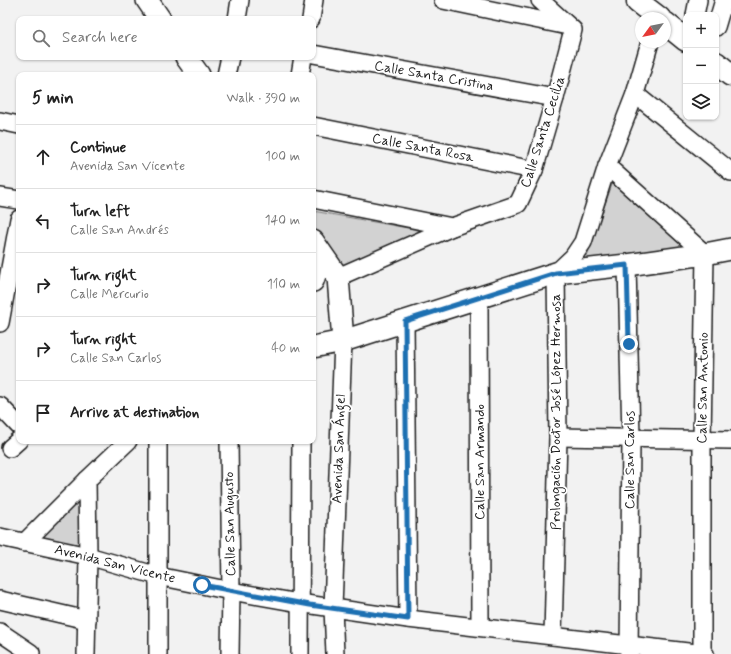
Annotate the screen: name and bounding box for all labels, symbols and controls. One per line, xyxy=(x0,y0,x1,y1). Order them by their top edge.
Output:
north arrow xyxy=(635,12,671,48)
map controls xyxy=(683,12,719,120)
button: + xyxy=(683,12,719,48)
search box xyxy=(16,16,316,60)
icon: search xyxy=(30,27,52,49)
text: Search here xyxy=(62,28,138,48)
button: − xyxy=(683,48,719,84)
street label: Calle Santa Cristina xyxy=(373,57,495,95)
street label: Calle Santa Cecilia xyxy=(516,74,570,190)
button: layers xyxy=(683,84,719,120)
text: 5 min xyxy=(32,87,74,109)
text: Walk · 390 m xyxy=(227,90,300,107)
street label: Calle Santa Rosa xyxy=(370,129,476,167)
text: Continue xyxy=(70,138,126,158)
icon: ahead xyxy=(32,146,54,168)
text: 100 m xyxy=(265,148,300,165)
text: Avenida San Vicente xyxy=(70,158,185,175)
text: Turn left xyxy=(70,202,130,222)
icon: left xyxy=(32,210,54,232)
text: 140 m xyxy=(265,212,300,229)
text: Calle San Andrés xyxy=(70,222,169,239)
text: Turn right xyxy=(70,266,137,286)
icon: right xyxy=(32,274,54,296)
text: 110 m xyxy=(267,276,300,293)
text: Calle Mercurio xyxy=(70,286,149,303)
street label: Prolongación Doctor José López Hermosa xyxy=(547,294,566,530)
text: Turn right xyxy=(70,330,137,350)
street label: Calle San Antonio xyxy=(693,332,713,444)
route end xyxy=(620,335,638,353)
icon: right xyxy=(32,338,54,360)
text: 40 m xyxy=(271,340,300,357)
text: Calle San Carlos xyxy=(70,350,161,367)
street label: Avenida San Ángel xyxy=(328,394,352,504)
icon: arrive xyxy=(32,402,54,424)
text: Arrive at destination xyxy=(70,403,199,423)
street label: Calle San Armando xyxy=(471,404,489,520)
street label: Calle San Carlos xyxy=(621,410,639,509)
street label: Calle San Augusto xyxy=(220,472,240,576)
street label: Avenida San Vicente xyxy=(53,540,177,588)
route start xyxy=(193,576,211,594)

